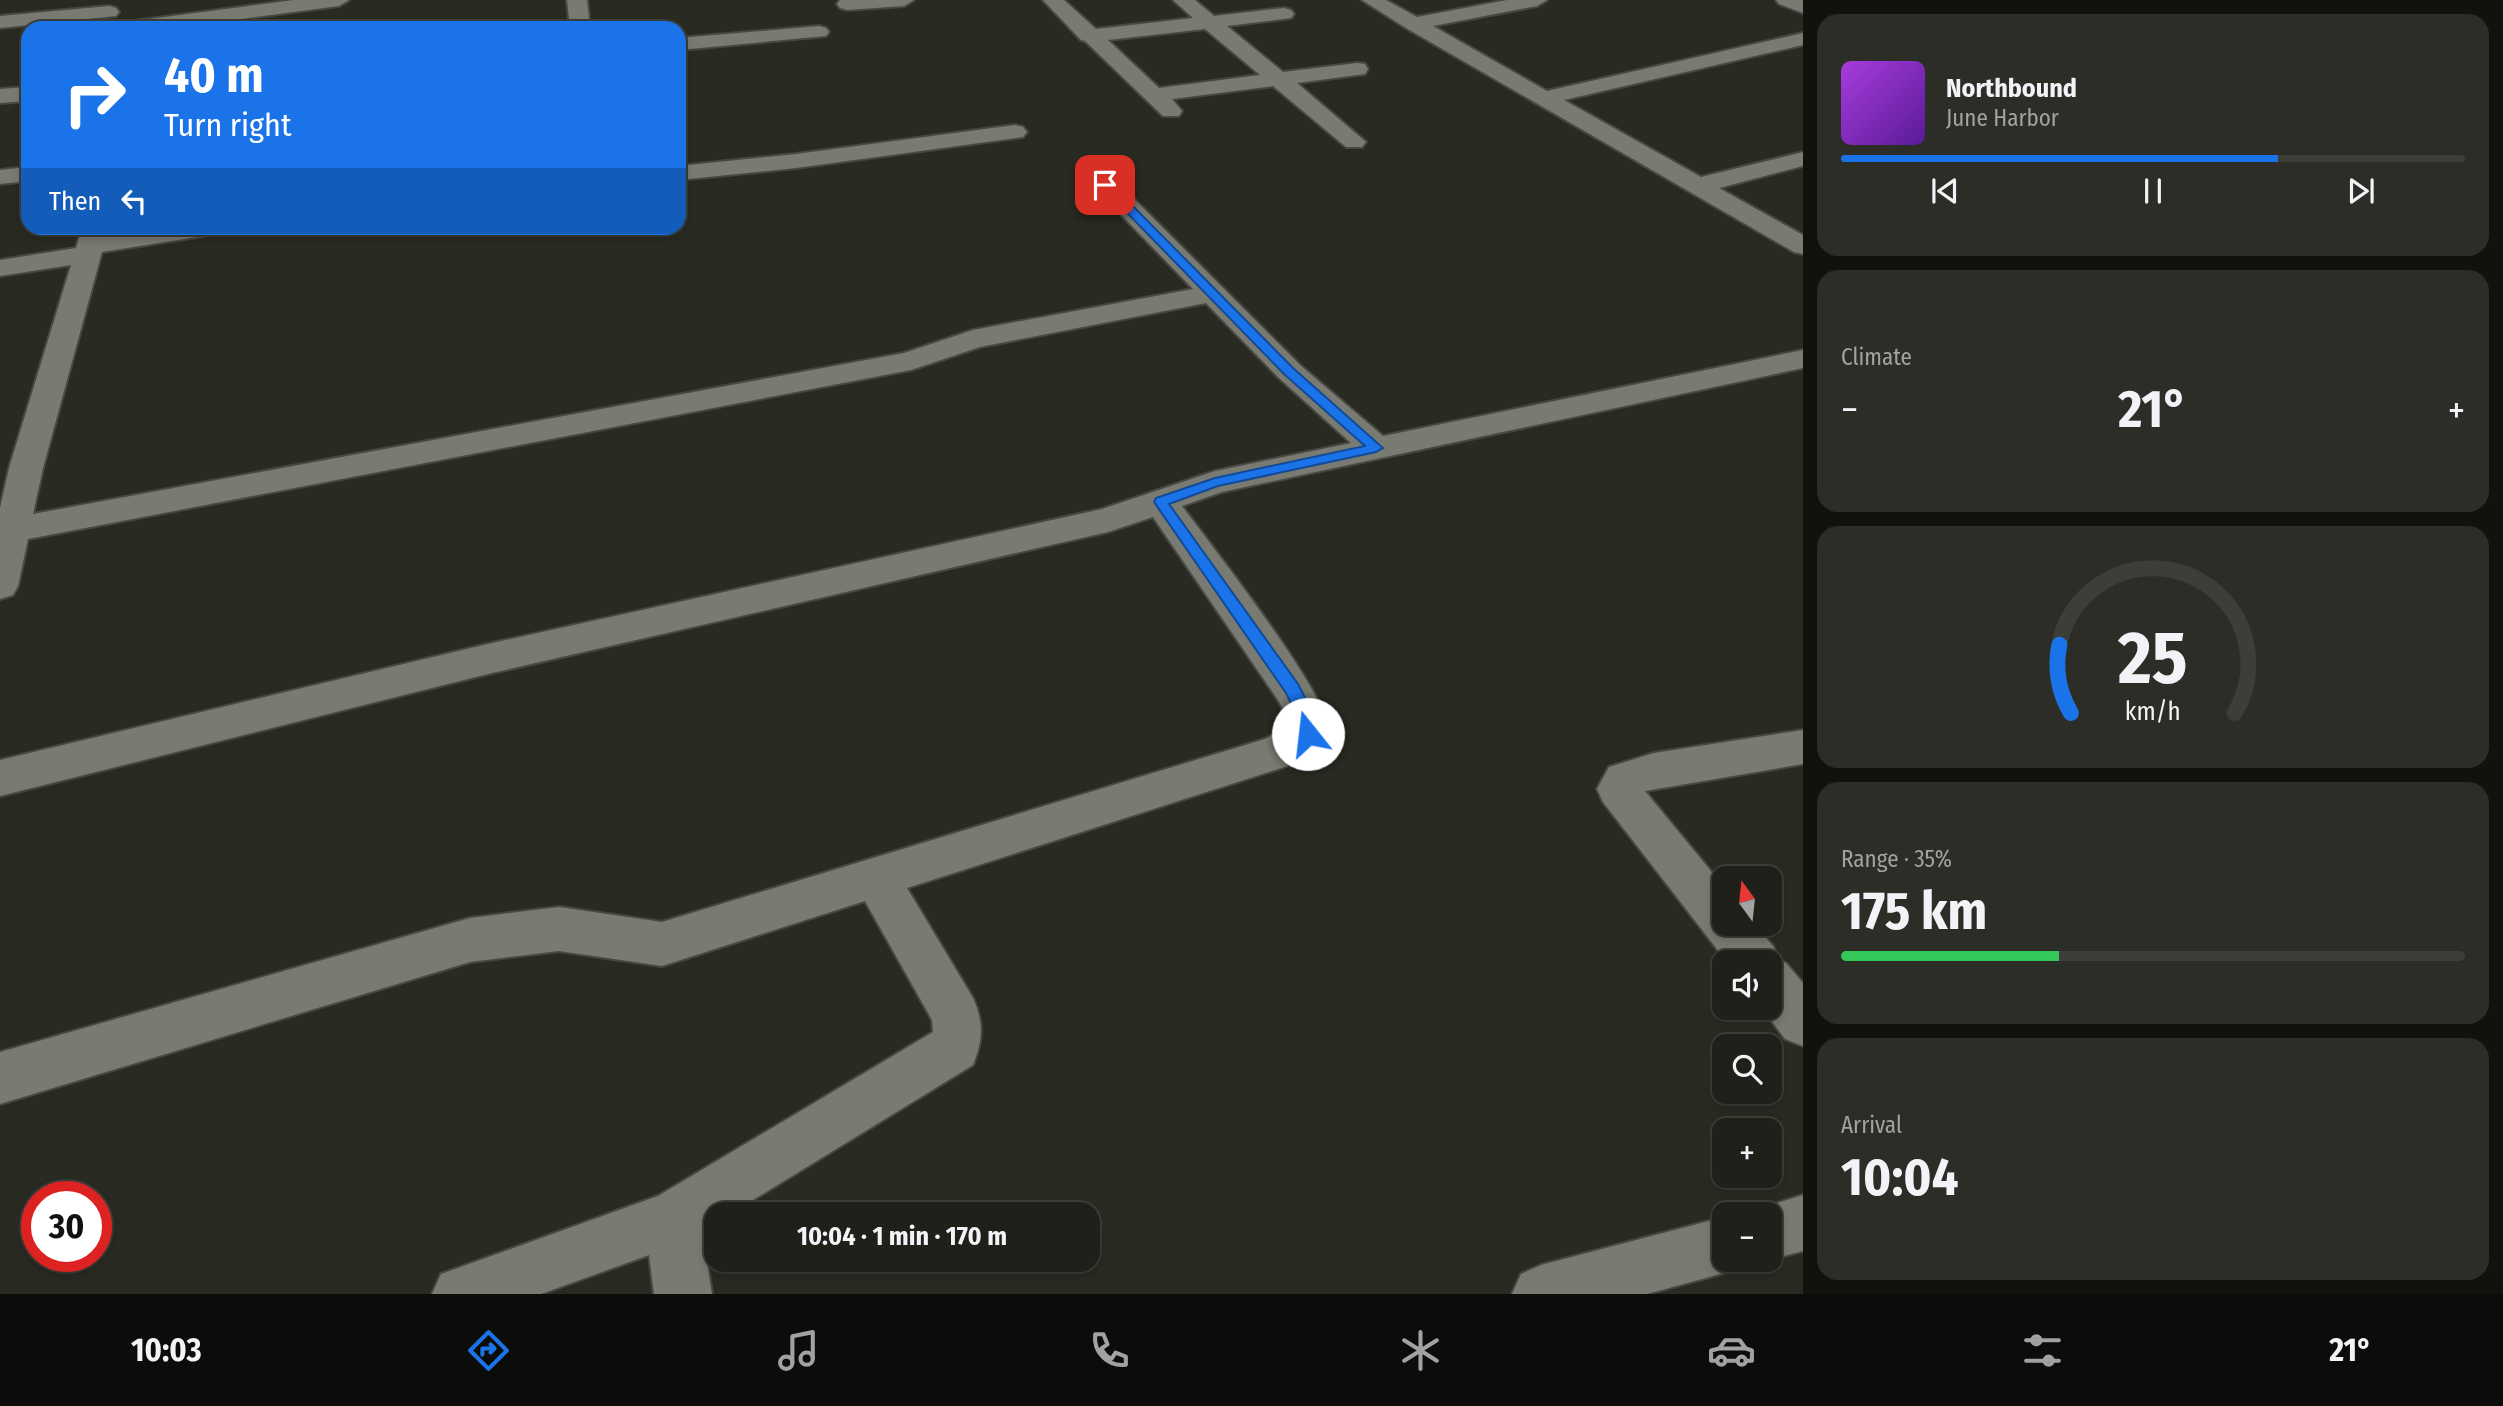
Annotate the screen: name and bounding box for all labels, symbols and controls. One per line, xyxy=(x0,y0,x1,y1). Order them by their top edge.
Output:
text: 40 m xyxy=(164,46,264,105)
icon: right xyxy=(49,49,140,140)
text: Northbound xyxy=(1946,73,2077,104)
text: June Harbor xyxy=(1946,104,2059,132)
text: Turn right xyxy=(164,106,291,144)
pin xyxy=(1075,155,1135,215)
icon: arrive xyxy=(1086,166,1124,204)
icon: previous xyxy=(1926,172,1964,210)
icon: pause xyxy=(2134,172,2172,210)
icon: next xyxy=(2342,172,2380,210)
icon: left xyxy=(115,182,153,220)
text: Then xyxy=(49,186,101,217)
text: Climate xyxy=(1841,343,1912,371)
text: 21° xyxy=(2118,378,2188,441)
text: − xyxy=(1841,387,1858,433)
text: + xyxy=(2448,387,2465,433)
text: 25 xyxy=(2117,615,2188,702)
position arrow xyxy=(1271,697,1345,771)
text: km/h xyxy=(2125,697,2181,727)
text: Range · 35% xyxy=(1841,845,1952,873)
north arrow xyxy=(1712,866,1782,936)
map controls xyxy=(1712,866,1782,1272)
text: 175 km xyxy=(1841,880,1987,943)
button: sound xyxy=(1712,950,1782,1020)
button: search xyxy=(1712,1034,1782,1104)
text: Arrival xyxy=(1841,1111,1902,1139)
button: + xyxy=(1712,1118,1782,1188)
text: 10:04 xyxy=(1841,1146,1958,1209)
speed limit sign: 30 xyxy=(21,1181,112,1272)
button: − xyxy=(1712,1202,1782,1272)
text: 10:04 · 1 min · 170 m xyxy=(797,1221,1007,1252)
icon: directions xyxy=(464,1326,513,1375)
icon: music xyxy=(774,1326,823,1375)
icon: phone xyxy=(1085,1326,1134,1375)
icon: climate xyxy=(1396,1326,1445,1375)
icon: car xyxy=(1707,1326,1756,1375)
icon: filters xyxy=(2018,1326,2067,1375)
text: 10:03 xyxy=(131,1331,202,1369)
text: 21° xyxy=(2329,1331,2372,1369)

